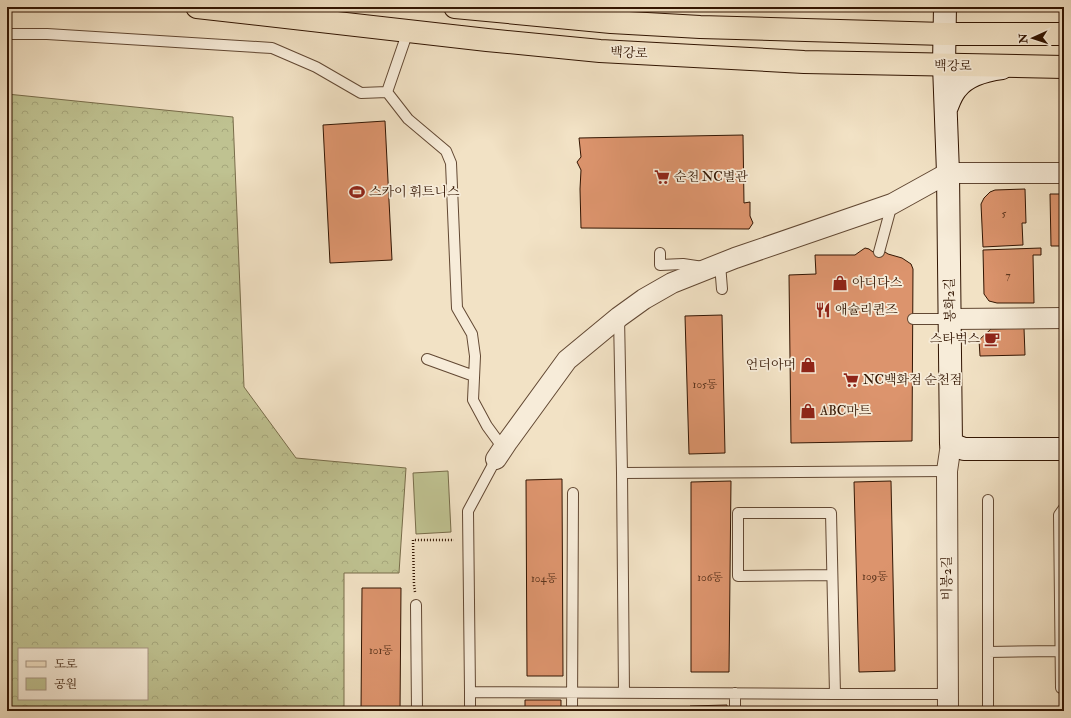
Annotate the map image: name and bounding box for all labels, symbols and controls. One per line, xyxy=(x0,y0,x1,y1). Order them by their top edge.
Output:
north arrow xyxy=(1013,18,1053,58)
text: N xyxy=(1017,32,1030,45)
street label: 백강로 xyxy=(610,44,649,62)
street label: 백강로 xyxy=(934,58,972,74)
supermarket icon: 순천 NC별관 xyxy=(653,168,671,186)
place label: 순천 NC별관 xyxy=(674,169,748,185)
sports icon: 스카이 휘트니스 xyxy=(348,183,366,201)
place label: 스카이 휘트니스 xyxy=(369,184,460,200)
house number: 5 xyxy=(1002,207,1007,220)
house number: 7 xyxy=(1005,269,1011,282)
shop icon: 아디다스 xyxy=(831,274,849,292)
place label: 아디다스 xyxy=(852,275,903,291)
street label: 봉화2길 xyxy=(942,278,958,322)
restaurant icon: 애슐리퀸즈 xyxy=(814,301,832,319)
place label: 애슐리퀸즈 xyxy=(835,302,898,318)
cafe icon: 스타벅스 xyxy=(983,330,1001,348)
place label: 스타벅스 xyxy=(930,331,980,347)
shop icon: 언더아머 xyxy=(799,356,817,374)
place label: 언더아머 xyxy=(746,357,796,373)
supermarket icon: NC백화점 순천점 xyxy=(842,371,860,389)
place label: NC백화점 순천점 xyxy=(863,372,962,388)
house number: 105동 xyxy=(693,378,718,391)
shop icon: ABC마트 xyxy=(799,402,817,420)
place label: ABC마트 xyxy=(819,403,872,419)
street label: 비봉2길 xyxy=(939,556,955,600)
house number: 109동 xyxy=(862,570,888,583)
house number: 106동 xyxy=(697,571,723,584)
house number: 104동 xyxy=(531,572,557,585)
house number: 101동 xyxy=(369,644,393,657)
legend xyxy=(18,648,148,700)
text: 도로 xyxy=(54,657,78,672)
text: 공원 xyxy=(54,677,77,692)

